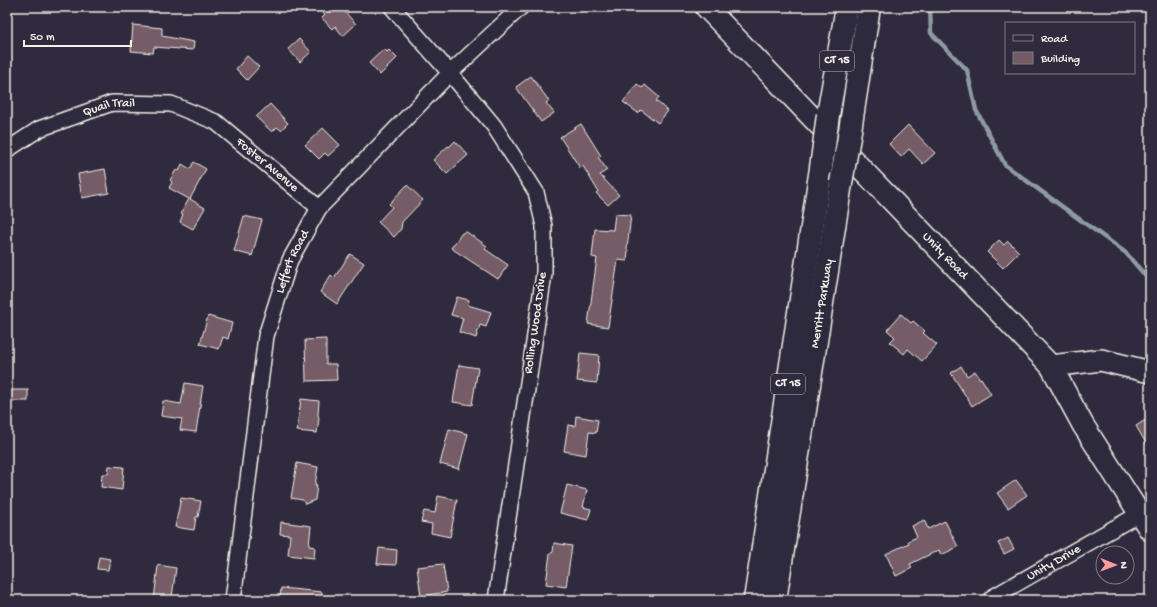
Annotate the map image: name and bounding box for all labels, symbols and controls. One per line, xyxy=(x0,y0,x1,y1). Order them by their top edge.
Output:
scale bar xyxy=(24,22,131,48)
legend xyxy=(1005,22,1135,74)
text: 50 m xyxy=(30,31,55,45)
text: Road xyxy=(1041,33,1068,47)
road number: CT 15 xyxy=(820,51,854,71)
text: Building xyxy=(1040,53,1080,67)
street label: Quail Trail xyxy=(81,95,135,120)
street label: Foster Avenue xyxy=(232,134,302,195)
street label: Leffert Road xyxy=(272,226,313,295)
street label: Unity Road xyxy=(919,229,972,283)
street label: Merritt Parkway xyxy=(807,257,836,349)
street label: Rolling Wood Drive xyxy=(521,271,551,375)
road number: CT 15 xyxy=(771,374,805,394)
street label: Unity Drive xyxy=(1024,541,1084,584)
north arrow xyxy=(1095,545,1135,585)
text: N xyxy=(1117,561,1129,569)

